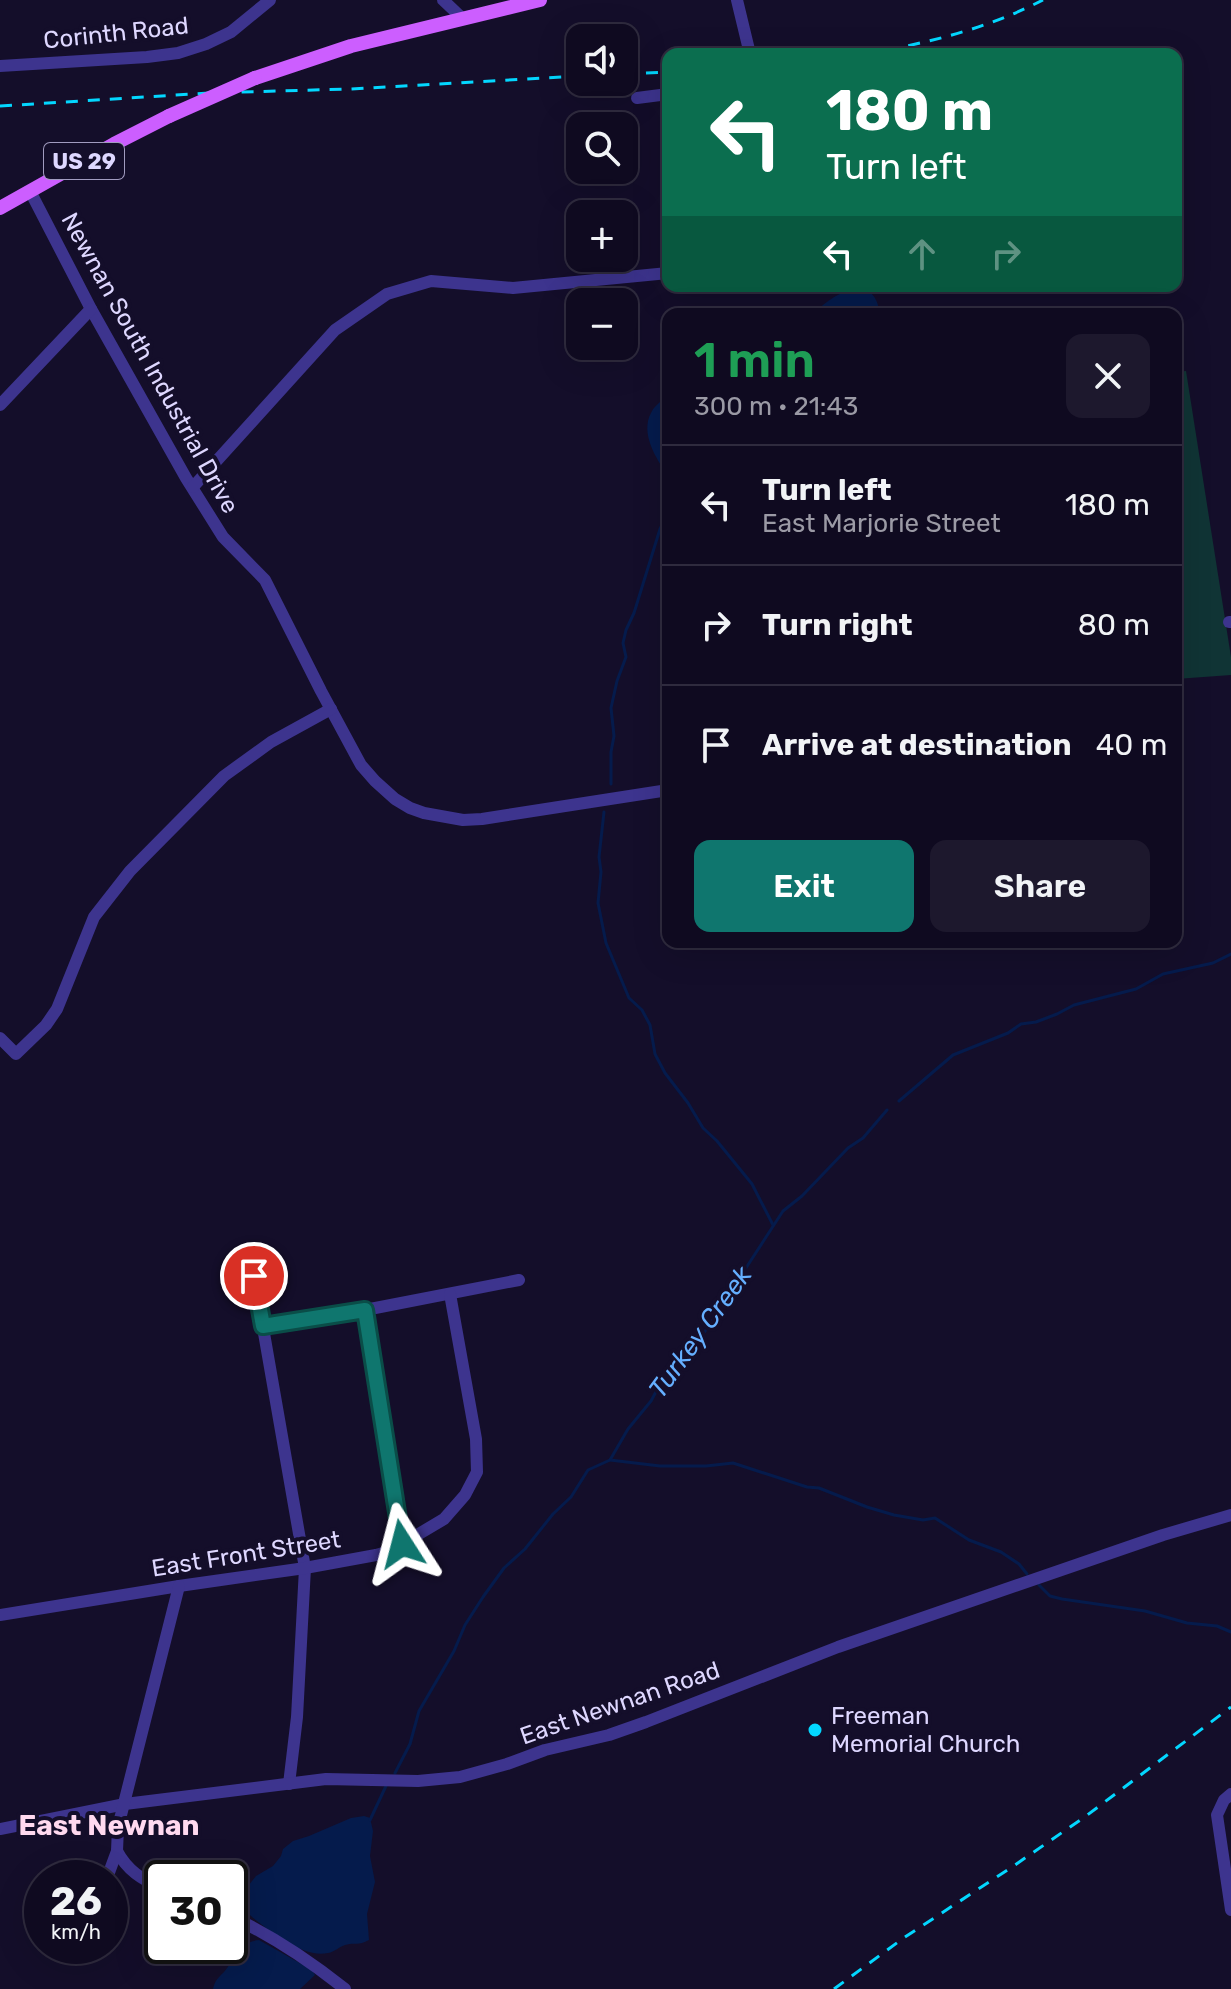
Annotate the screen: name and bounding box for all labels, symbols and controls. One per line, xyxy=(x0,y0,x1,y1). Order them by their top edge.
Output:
street label: Corinth Road xyxy=(42,11,190,55)
map controls xyxy=(566,24,638,360)
button: sound xyxy=(566,24,638,96)
text: 180 m xyxy=(826,78,993,144)
icon: left xyxy=(694,80,798,184)
button: search xyxy=(566,112,638,184)
road number: US 29 xyxy=(44,143,124,179)
text: Turn left xyxy=(826,145,967,188)
button: + xyxy=(566,200,638,272)
street label: Newnan South Industrial Drive xyxy=(55,208,245,518)
icon: left xyxy=(816,232,860,276)
icon: ahead xyxy=(900,232,944,276)
icon: right xyxy=(984,232,1028,276)
button: − xyxy=(566,288,638,360)
text: 1 min xyxy=(694,332,815,389)
button: close xyxy=(1066,334,1150,418)
text: 300 m · 21:43 xyxy=(694,391,858,422)
text: Turn left xyxy=(762,472,892,508)
icon: left xyxy=(694,483,738,527)
text: 180 m xyxy=(1065,487,1150,523)
text: East Marjorie Street xyxy=(762,508,1001,539)
icon: right xyxy=(694,603,738,647)
text: Turn right xyxy=(762,607,913,643)
text: 80 m xyxy=(1078,607,1150,643)
icon: arrive xyxy=(694,723,738,767)
text: Arrive at destination xyxy=(762,727,1072,763)
text: 40 m xyxy=(1096,727,1167,763)
button: Exit xyxy=(694,840,914,932)
button: Share xyxy=(930,840,1150,932)
pin xyxy=(220,1242,288,1310)
icon: arrive xyxy=(232,1254,276,1298)
water label: Turkey Creek xyxy=(642,1260,759,1404)
position arrow xyxy=(360,1502,444,1586)
street label: East Front Street xyxy=(150,1525,342,1583)
street label: East Newnan Road xyxy=(516,1656,724,1750)
place label: Freeman Memorial Church xyxy=(831,1702,1020,1758)
marker: Freeman Memorial Church xyxy=(806,1721,824,1739)
district label: East Newnan xyxy=(18,1809,200,1842)
speed limit sign: 30 xyxy=(144,1860,248,1964)
text: 26 xyxy=(50,1878,102,1925)
text: km/h xyxy=(51,1920,101,1944)

